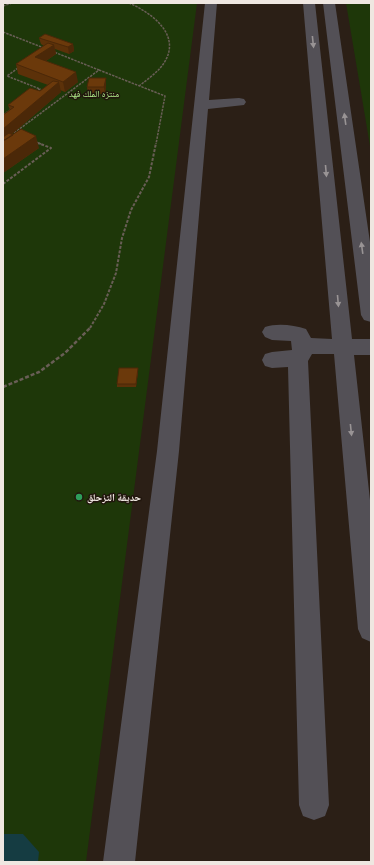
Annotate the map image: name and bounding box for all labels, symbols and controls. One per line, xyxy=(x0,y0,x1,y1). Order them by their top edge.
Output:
one-way arrow xyxy=(310,36,317,48)
park label: منتزه الملك فهد xyxy=(69,87,119,100)
one-way arrow xyxy=(342,113,348,125)
one-way arrow xyxy=(323,165,329,177)
one-way arrow xyxy=(359,242,365,254)
one-way arrow xyxy=(335,295,342,307)
one-way arrow xyxy=(348,424,354,436)
place label: حديقة التزحلق xyxy=(87,490,141,504)
marker: حديقة التزحلق xyxy=(74,492,84,502)

